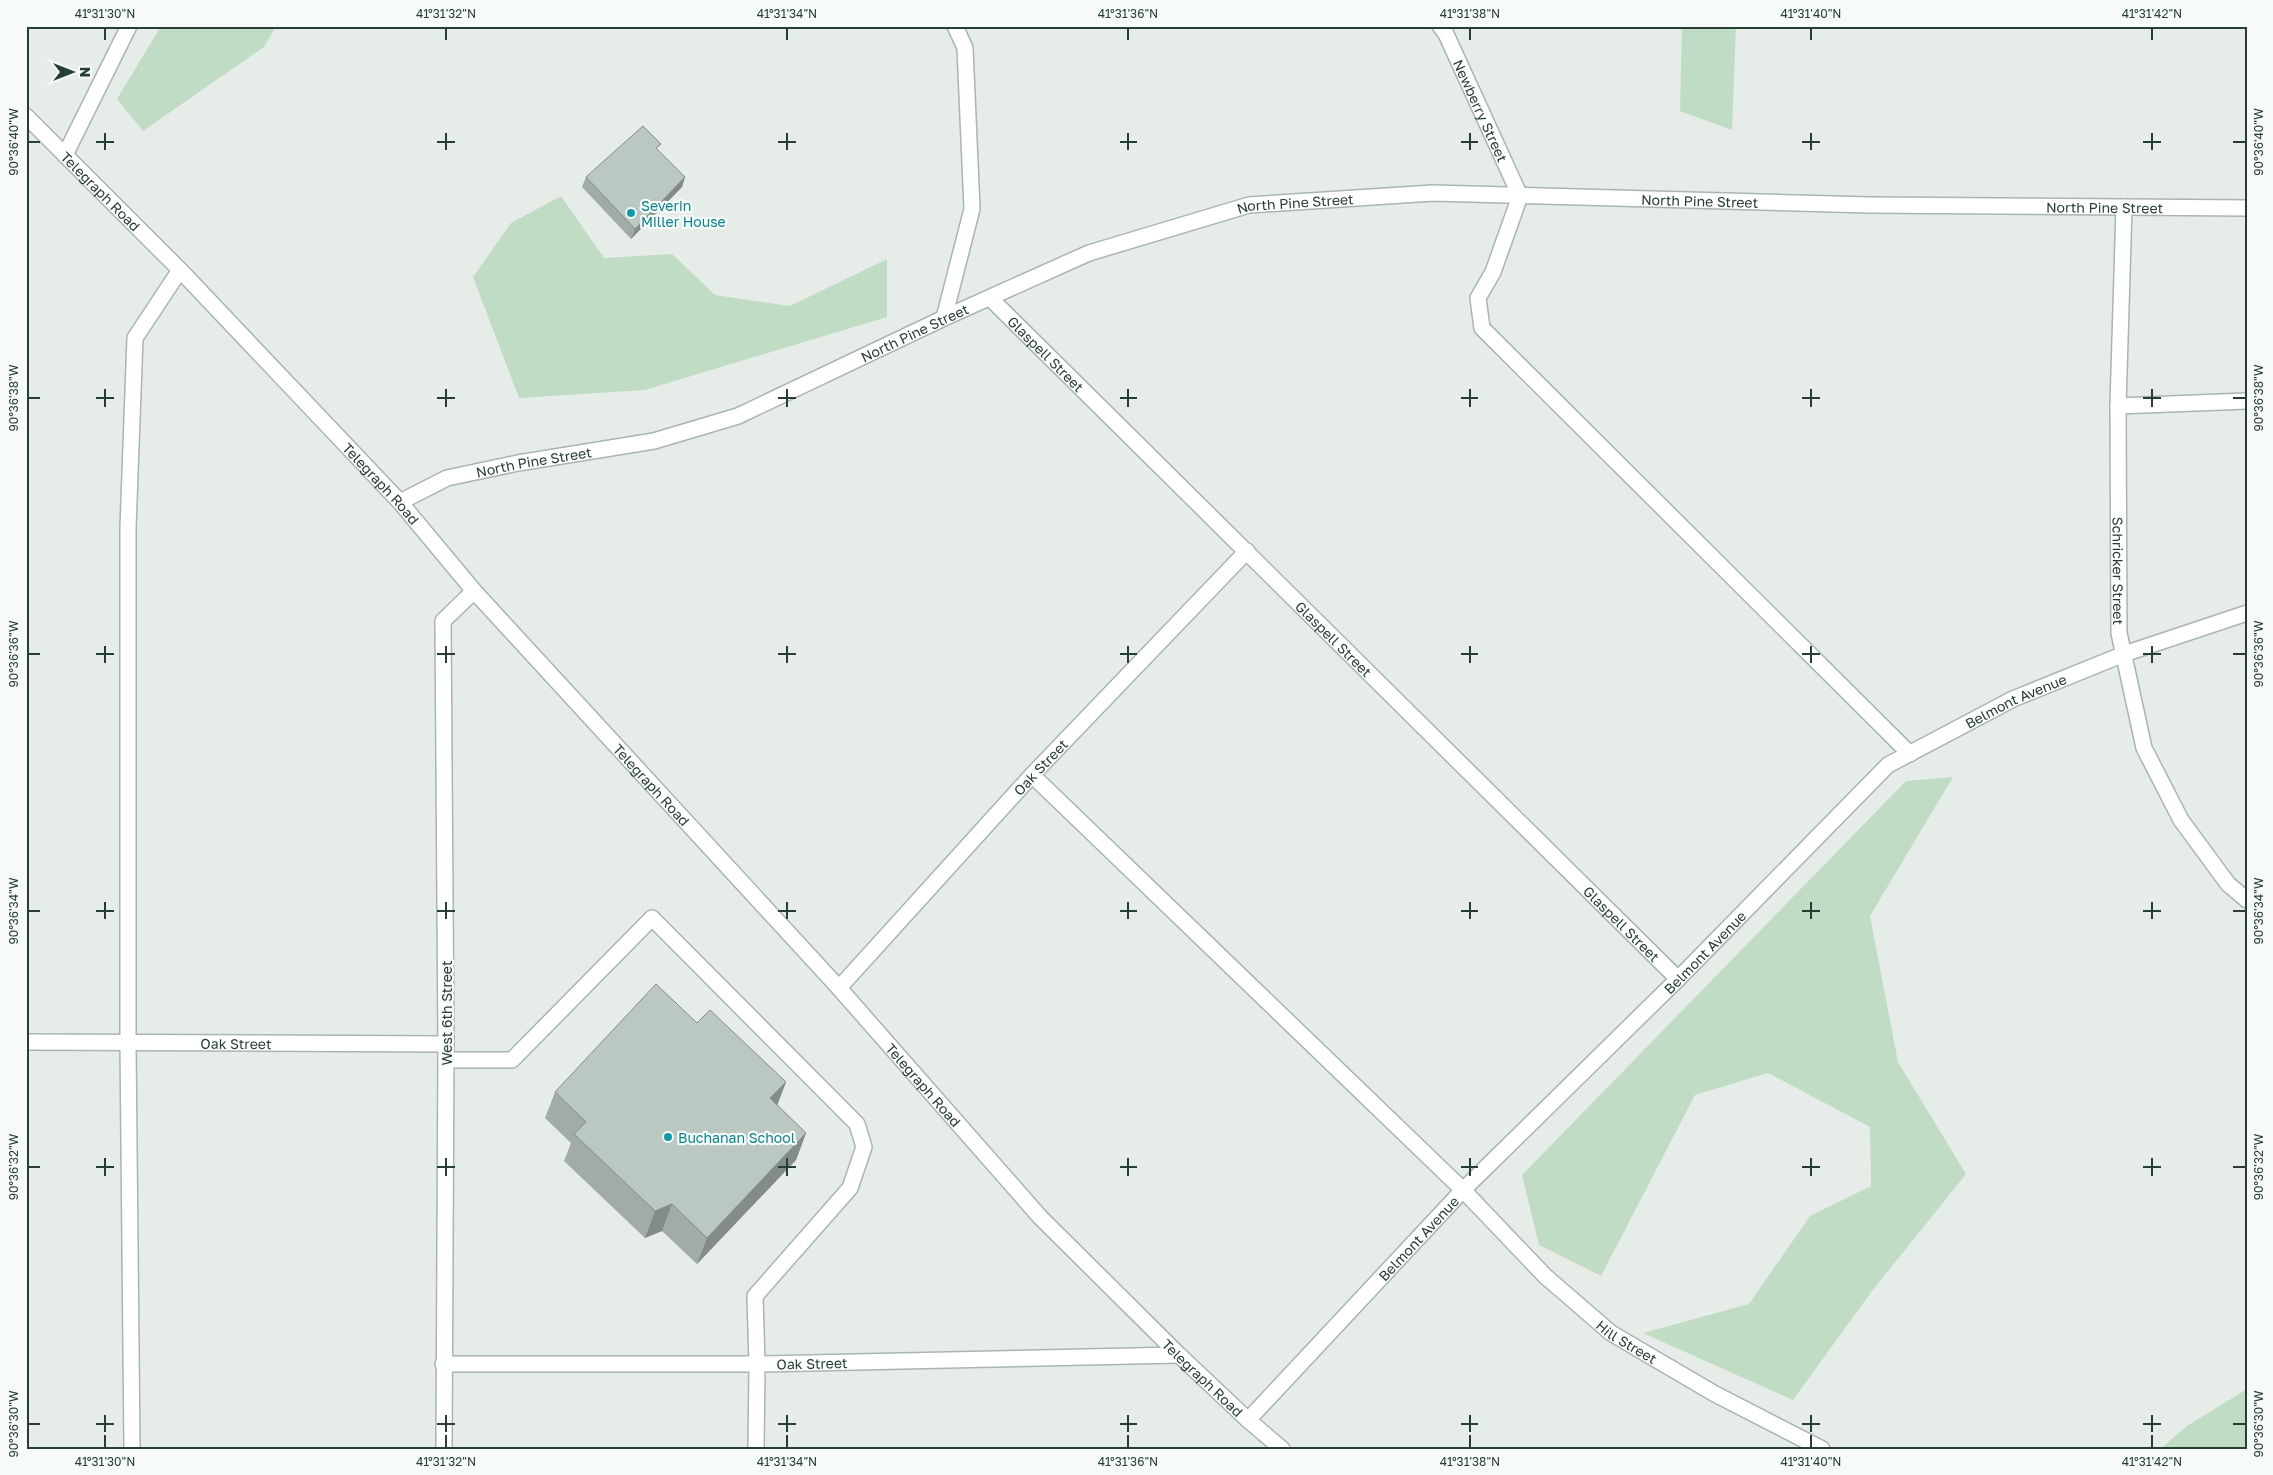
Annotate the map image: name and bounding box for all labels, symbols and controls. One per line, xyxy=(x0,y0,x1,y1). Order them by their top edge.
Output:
text: 41°31'30"N xyxy=(75,6,135,21)
text: 41°31'32"N xyxy=(416,6,476,21)
text: 41°31'34"N xyxy=(757,6,817,21)
text: 41°31'36"N xyxy=(1098,6,1158,21)
text: 41°31'38"N xyxy=(1440,6,1500,21)
text: 41°31'40"N xyxy=(1781,6,1841,21)
text: 41°31'42"N xyxy=(2122,6,2182,21)
north arrow xyxy=(48,48,98,98)
street label: Newberry Street xyxy=(1450,56,1512,164)
text: N xyxy=(77,67,94,77)
text: 90°36'40"W xyxy=(6,108,21,176)
text: 90°36'40"W xyxy=(2251,108,2266,176)
street label: Telegraph Road xyxy=(58,148,144,234)
street label: North Pine Street xyxy=(1235,190,1354,217)
street label: North Pine Street xyxy=(1641,190,1759,210)
place label: Severin Miller House xyxy=(641,197,726,230)
street label: North Pine Street xyxy=(2046,198,2163,216)
marker: Severin Miller House xyxy=(625,207,637,219)
street label: North Pine Street xyxy=(858,300,971,365)
street label: Glaspell Street xyxy=(1004,312,1088,395)
text: 90°36'38"W xyxy=(6,364,21,432)
text: 90°36'38"W xyxy=(2251,364,2266,432)
street label: Telegraph Road xyxy=(339,439,423,527)
street label: North Pine Street xyxy=(474,443,593,480)
street label: Schricker Street xyxy=(2110,517,2127,625)
street label: Glaspell Street xyxy=(1292,597,1376,680)
text: 90°36'36"W xyxy=(6,620,21,688)
text: 90°36'36"W xyxy=(2251,620,2266,688)
street label: Belmont Avenue xyxy=(1962,670,2069,731)
street label: Oak Street xyxy=(1010,735,1071,799)
street label: Telegraph Road xyxy=(610,740,694,829)
text: 90°36'34"W xyxy=(6,877,21,945)
text: 90°36'34"W xyxy=(2251,877,2266,945)
street label: Glaspell Street xyxy=(1580,882,1663,965)
street label: Belmont Avenue xyxy=(1660,907,1749,997)
street label: West 6th Street xyxy=(438,960,455,1066)
street label: Oak Street xyxy=(200,1034,272,1052)
street label: Telegraph Road xyxy=(883,1039,965,1130)
place label: Buchanan School xyxy=(678,1129,795,1146)
marker: Buchanan School xyxy=(662,1131,674,1143)
text: 90°36'32"W xyxy=(6,1133,21,1200)
text: 90°36'32"W xyxy=(2251,1133,2266,1200)
street label: Belmont Avenue xyxy=(1374,1192,1462,1284)
street label: Hill Street xyxy=(1593,1316,1660,1367)
street label: Telegraph Road xyxy=(1159,1335,1247,1420)
street label: Oak Street xyxy=(776,1354,848,1372)
text: 90°36'30"W xyxy=(6,1390,21,1458)
text: 90°36'30"W xyxy=(2251,1390,2266,1458)
text: 41°31'30"N xyxy=(75,1454,135,1469)
text: 41°31'32"N xyxy=(416,1454,476,1469)
text: 41°31'34"N xyxy=(757,1454,817,1469)
text: 41°31'36"N xyxy=(1098,1454,1158,1469)
text: 41°31'38"N xyxy=(1440,1454,1500,1469)
text: 41°31'40"N xyxy=(1781,1454,1841,1469)
text: 41°31'42"N xyxy=(2122,1454,2182,1469)

